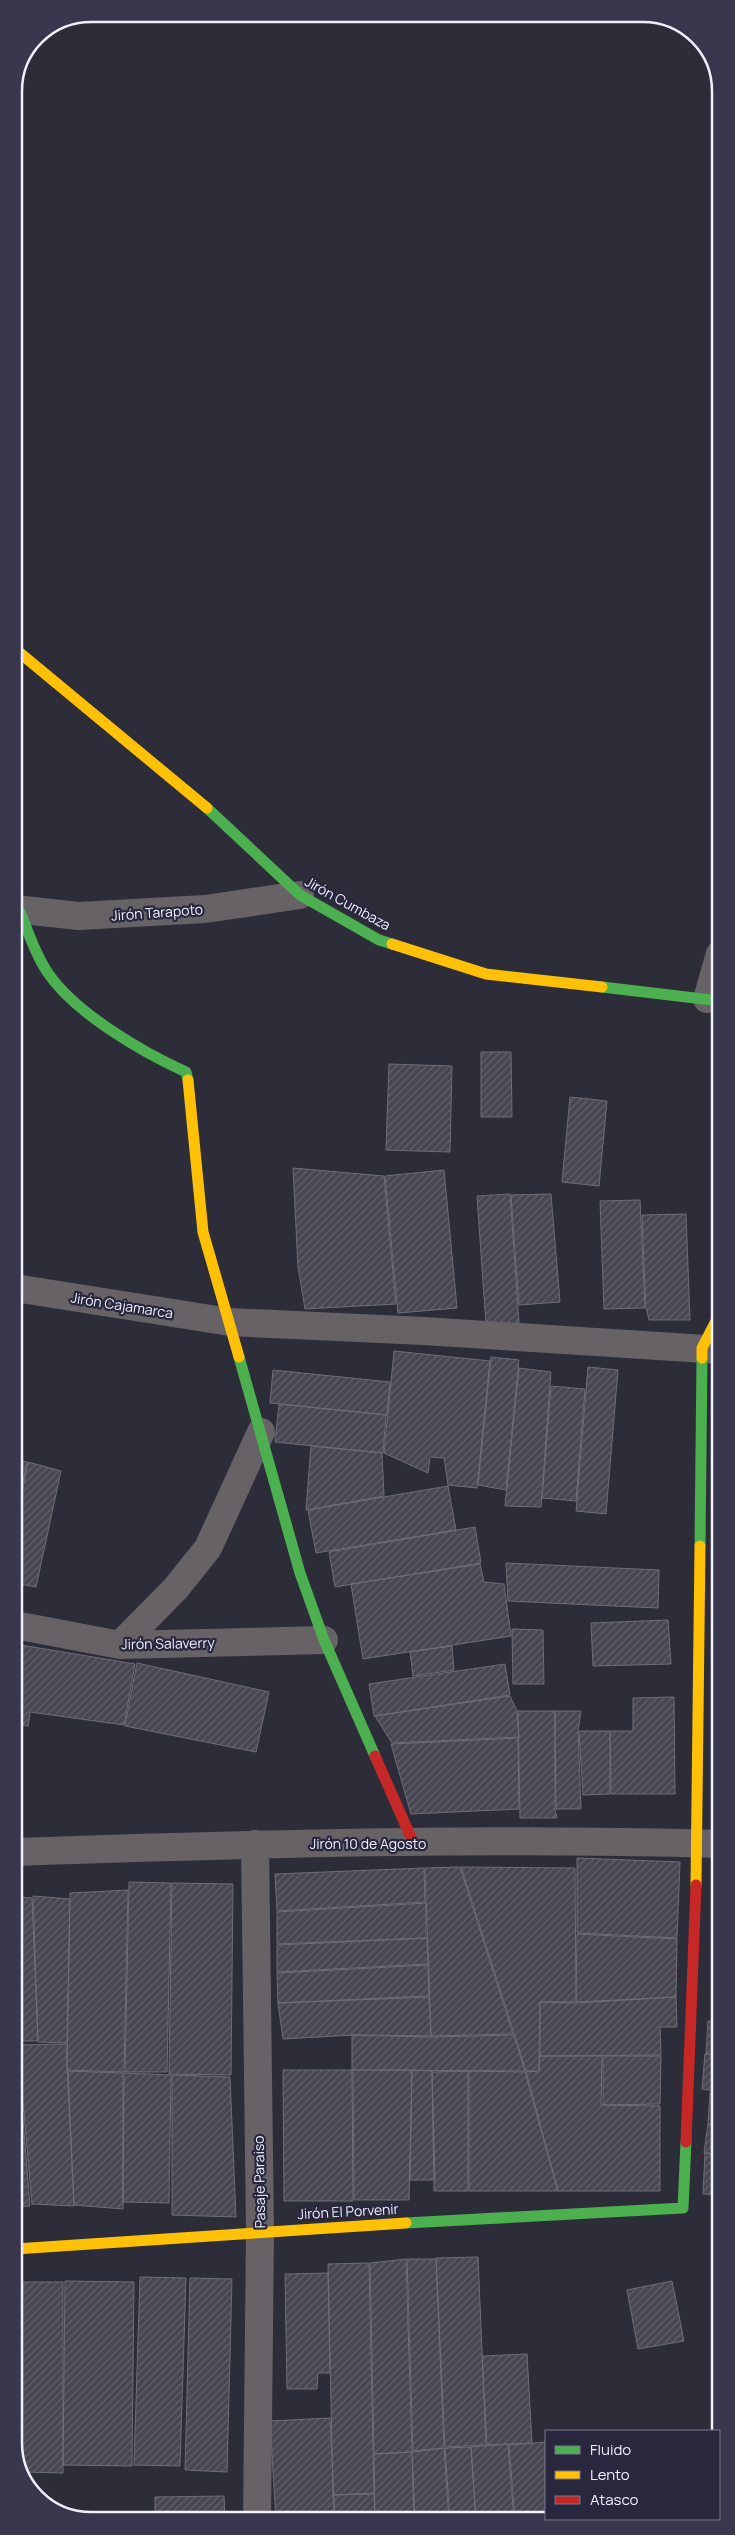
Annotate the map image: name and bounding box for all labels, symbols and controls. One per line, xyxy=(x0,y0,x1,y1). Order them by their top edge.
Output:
street label: Jirón Cumbaza xyxy=(302,872,394,934)
street label: Jirón Tarapoto xyxy=(110,899,204,925)
street label: Jirón Cajamarca xyxy=(70,1288,174,1322)
street label: Jirón Salaverry xyxy=(121,1633,216,1653)
street label: Jirón 10 de Agosto xyxy=(310,1834,426,1853)
street label: Pasaje Paraiso xyxy=(249,2135,269,2229)
street label: Jirón El Porvenir xyxy=(297,2199,399,2223)
legend xyxy=(545,2430,720,2520)
text: Fluido xyxy=(590,2439,631,2460)
text: Lento xyxy=(590,2464,630,2485)
text: Atasco xyxy=(590,2489,638,2510)

